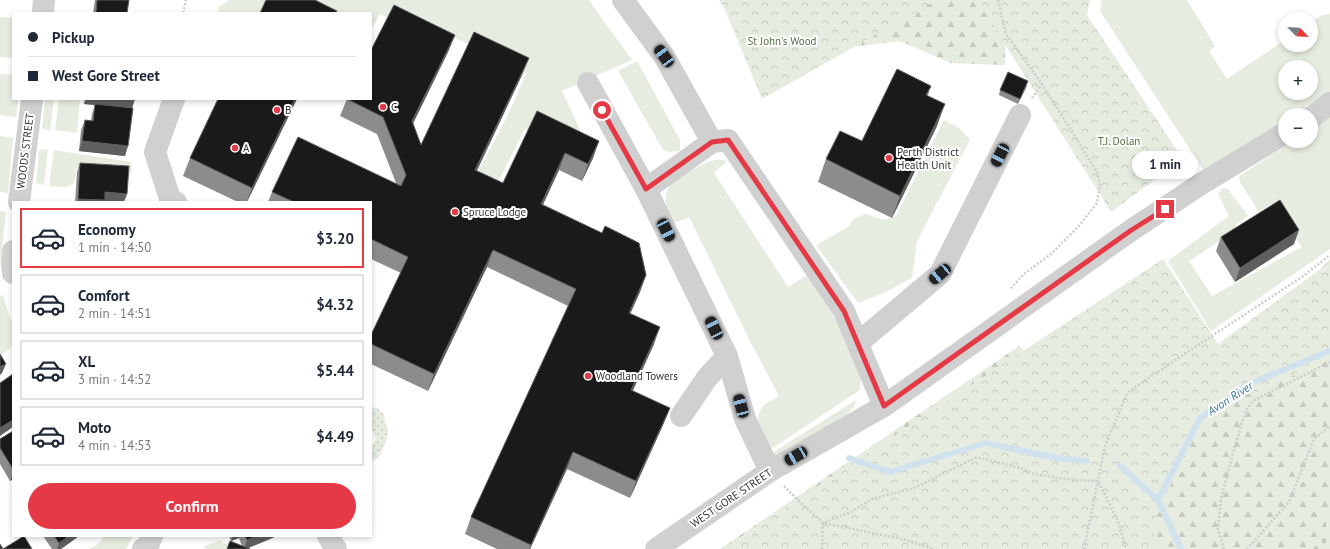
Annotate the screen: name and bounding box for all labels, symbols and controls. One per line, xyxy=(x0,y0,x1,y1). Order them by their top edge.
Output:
north arrow xyxy=(1278,12,1318,52)
map controls xyxy=(1278,12,1318,148)
text: Pickup xyxy=(52,28,95,47)
park label: St John's Wood xyxy=(747,34,817,48)
car xyxy=(652,43,676,69)
button: + xyxy=(1278,60,1318,100)
text: West Gore Street xyxy=(52,66,160,85)
place label: C xyxy=(391,100,397,114)
route start xyxy=(593,101,611,119)
marker: C xyxy=(378,102,388,112)
place label: B xyxy=(285,103,291,117)
marker: B xyxy=(272,105,282,115)
button: − xyxy=(1278,108,1318,148)
street label: WOODS STREET xyxy=(13,112,37,190)
park label: T.J. Dolan xyxy=(1098,134,1140,148)
place label: A xyxy=(243,141,250,155)
car xyxy=(989,142,1011,168)
marker: A xyxy=(230,143,240,153)
place label: Perth District Health Unit xyxy=(897,145,959,172)
callout: 1 min xyxy=(1132,151,1198,179)
marker: Perth District Health Unit xyxy=(884,153,894,163)
text: 1 min xyxy=(1149,156,1181,173)
route end xyxy=(1156,200,1174,218)
place label: Spruce Lodge xyxy=(463,205,526,219)
marker: Spruce Lodge xyxy=(450,207,460,217)
car xyxy=(655,217,677,243)
icon: car xyxy=(30,220,66,256)
text: Economy xyxy=(78,220,136,239)
text: $3.20 xyxy=(316,229,354,248)
text: 1 min · 14:50 xyxy=(78,239,151,256)
car xyxy=(927,262,953,286)
icon: car xyxy=(30,286,66,322)
text: Comfort xyxy=(78,286,130,305)
text: $4.32 xyxy=(316,295,354,314)
text: 2 min · 14:51 xyxy=(78,305,151,322)
car xyxy=(703,315,725,341)
icon: car xyxy=(30,352,66,388)
text: XL xyxy=(78,352,95,371)
text: $5.44 xyxy=(316,361,354,380)
place label: Woodland Towers xyxy=(596,369,678,383)
text: 3 min · 14:52 xyxy=(78,371,151,388)
marker: Woodland Towers xyxy=(583,371,593,381)
water label: Avon River xyxy=(1204,377,1256,419)
car xyxy=(732,393,750,419)
icon: car xyxy=(30,418,66,454)
text: Moto xyxy=(78,418,111,437)
text: $4.49 xyxy=(316,427,354,446)
text: 4 min · 14:53 xyxy=(78,437,151,454)
car xyxy=(783,445,809,467)
street label: WEST GORE STREET xyxy=(688,466,774,530)
button: Confirm xyxy=(28,483,356,529)

